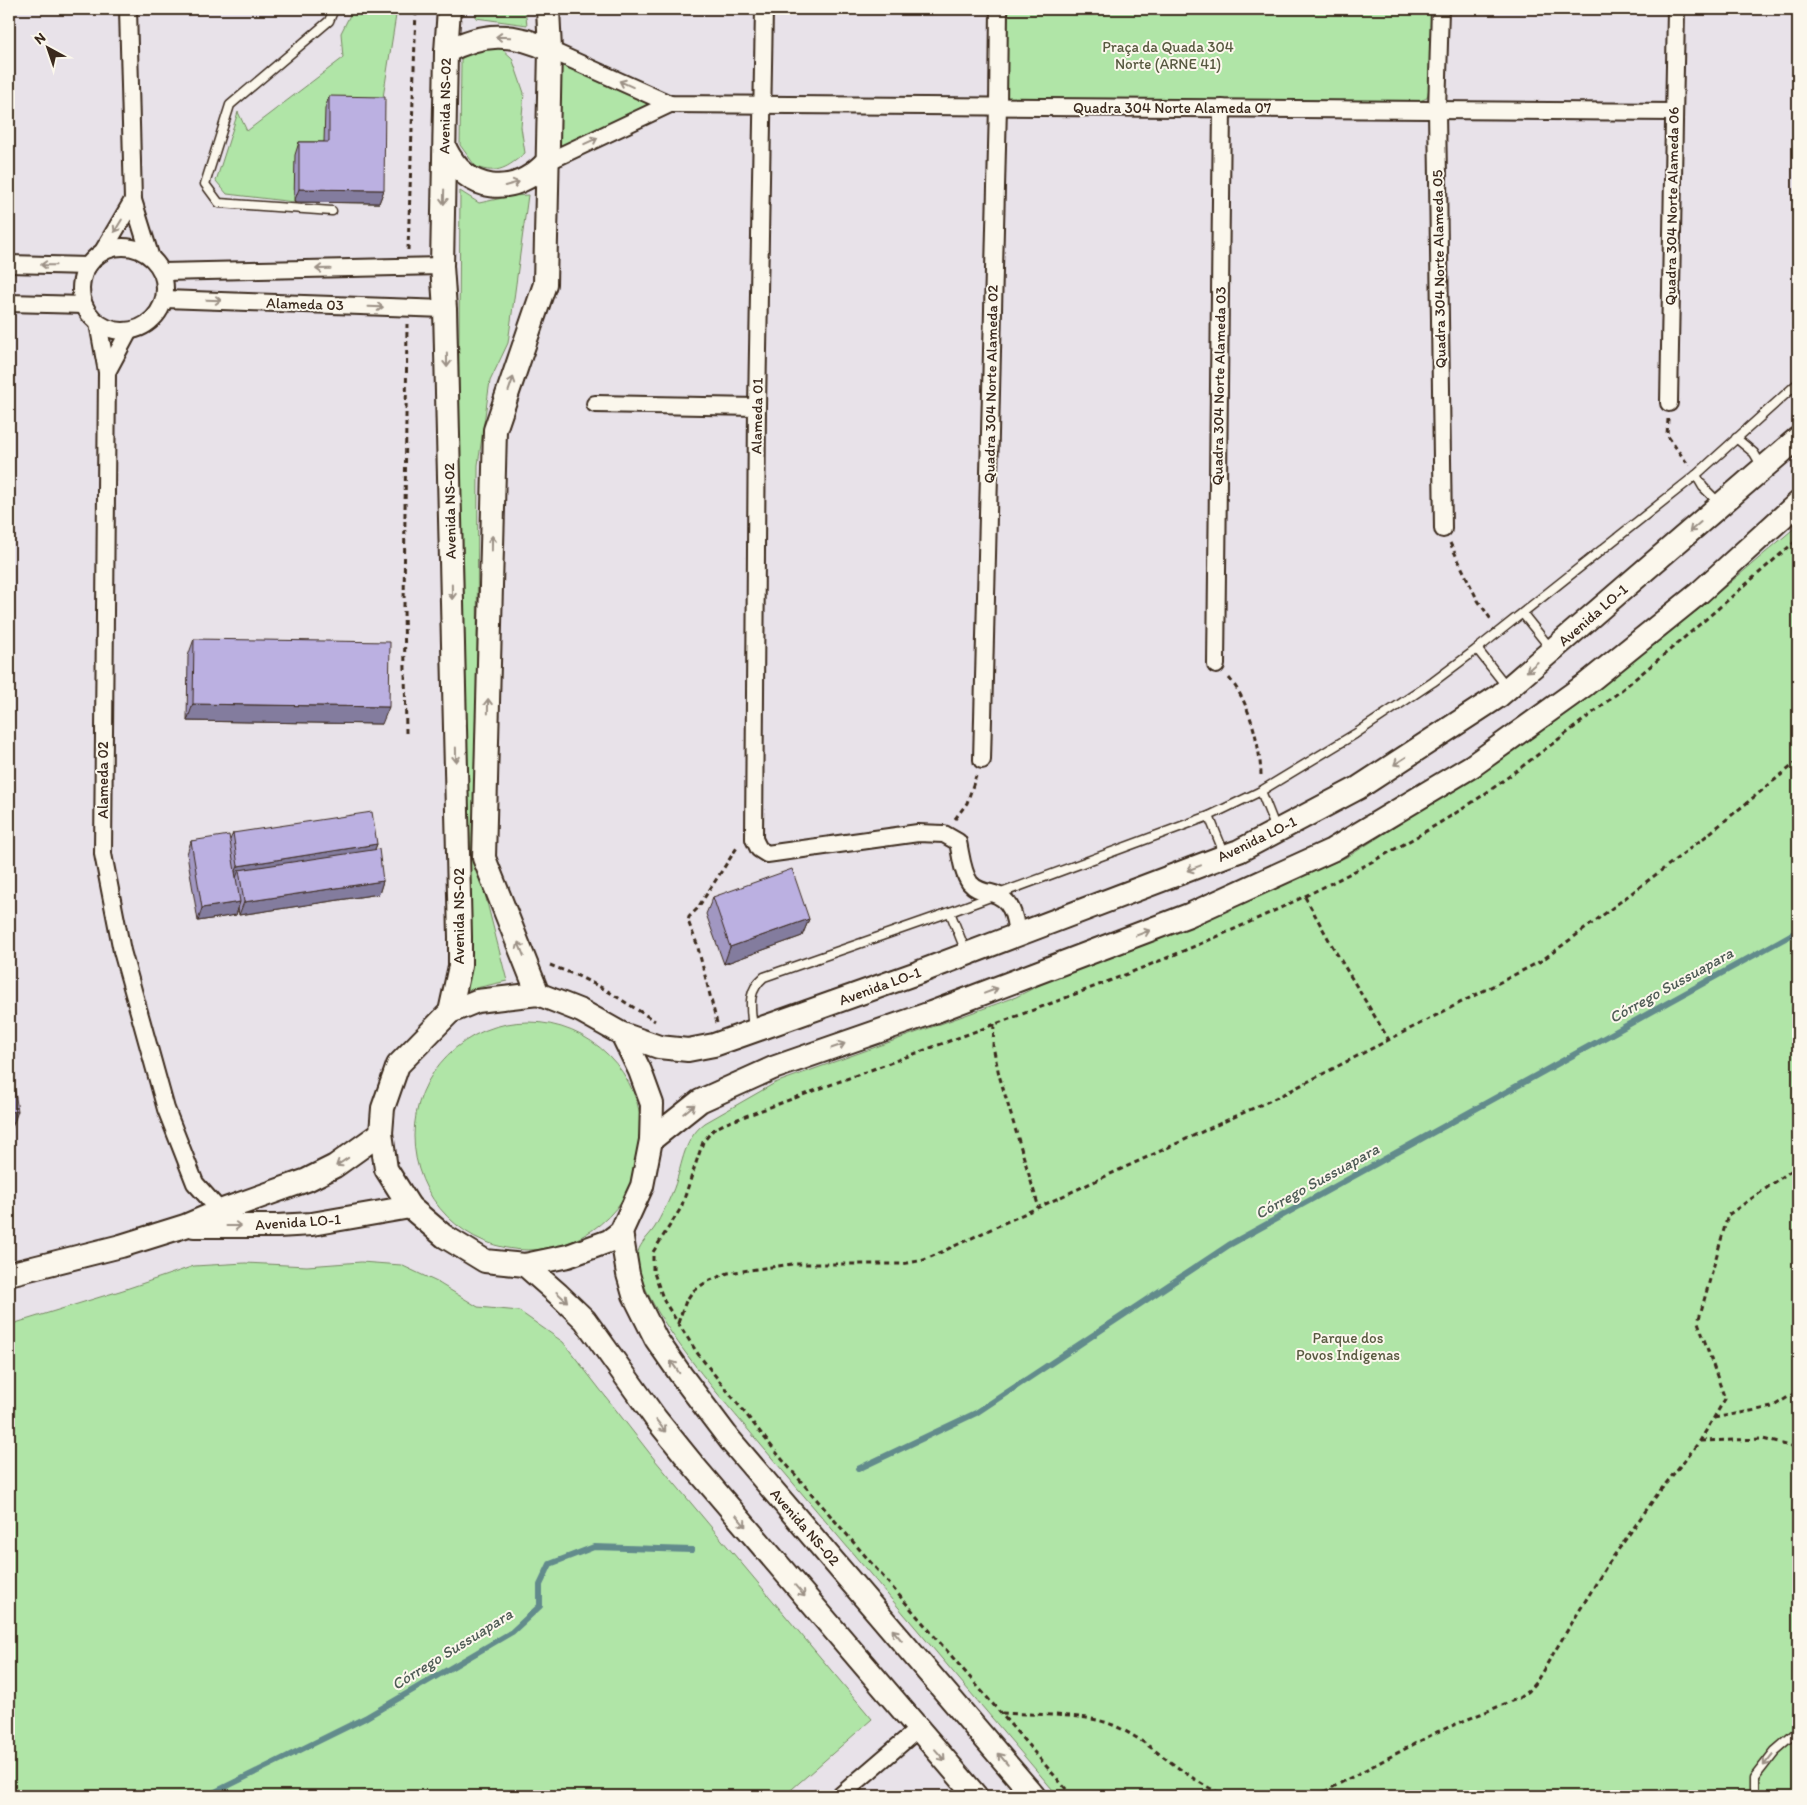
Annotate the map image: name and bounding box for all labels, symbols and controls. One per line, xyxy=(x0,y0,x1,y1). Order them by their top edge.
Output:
north arrow xyxy=(22,22,72,72)
text: N xyxy=(31,29,49,48)
one-way arrow xyxy=(496,32,512,42)
park label: Praça da Quada 304 Norte (ARNE 41) xyxy=(1102,38,1234,73)
street label: Avenida NS-02 xyxy=(435,58,455,154)
one-way arrow xyxy=(619,78,634,88)
street label: Quadra 304 Norte Alameda 07 xyxy=(1073,99,1272,117)
street label: Quadra 304 Norte Alameda 06 xyxy=(1661,106,1683,305)
one-way arrow xyxy=(583,136,598,145)
street label: Quadra 304 Norte Alameda 05 xyxy=(1428,169,1450,368)
one-way arrow xyxy=(504,179,520,188)
one-way arrow xyxy=(439,189,448,205)
one-way arrow xyxy=(113,218,123,232)
one-way arrow xyxy=(40,260,56,269)
one-way arrow xyxy=(316,264,332,273)
street label: Quadra 304 Norte Alameda 02 xyxy=(980,284,1002,483)
street label: Quadra 304 Norte Alameda 03 xyxy=(1208,286,1230,486)
street label: Alameda 03 xyxy=(266,294,344,314)
one-way arrow xyxy=(205,296,221,305)
one-way arrow xyxy=(368,302,384,311)
one-way arrow xyxy=(442,351,451,367)
one-way arrow xyxy=(507,376,516,392)
street label: Alameda 01 xyxy=(747,378,767,454)
street label: Avenida NS-02 xyxy=(440,463,460,559)
one-way arrow xyxy=(1689,521,1702,532)
one-way arrow xyxy=(488,536,497,552)
street label: Avenida LO-1 xyxy=(1555,580,1631,650)
one-way arrow xyxy=(447,584,457,600)
one-way arrow xyxy=(1526,662,1539,673)
one-way arrow xyxy=(483,698,493,714)
street label: Alameda 02 xyxy=(94,741,112,819)
one-way arrow xyxy=(451,746,461,762)
one-way arrow xyxy=(1393,756,1407,766)
street label: Avenida LO-1 xyxy=(1214,812,1300,866)
one-way arrow xyxy=(1187,864,1202,873)
street label: Avenida NS-02 xyxy=(450,868,468,964)
one-way arrow xyxy=(1135,928,1150,937)
one-way arrow xyxy=(515,942,525,957)
water label: Córrego Sussuapara xyxy=(1606,943,1737,1027)
street label: Avenida LO-1 xyxy=(837,963,923,1009)
one-way arrow xyxy=(983,986,998,995)
one-way arrow xyxy=(830,1041,845,1050)
one-way arrow xyxy=(682,1104,695,1115)
water label: Córrego Sussuapara xyxy=(1252,1139,1383,1223)
one-way arrow xyxy=(335,1157,349,1167)
street label: Avenida LO-1 xyxy=(255,1210,341,1234)
one-way arrow xyxy=(226,1221,242,1231)
one-way arrow xyxy=(556,1292,569,1303)
park label: Parque dos Povos Indígenas xyxy=(1296,1329,1400,1364)
one-way arrow xyxy=(670,1360,680,1374)
one-way arrow xyxy=(656,1419,667,1432)
street label: Avenida NS-02 xyxy=(767,1485,843,1569)
one-way arrow xyxy=(735,1515,746,1528)
one-way arrow xyxy=(795,1585,806,1598)
water label: Córrego Sussuapara xyxy=(388,1604,516,1694)
one-way arrow xyxy=(892,1629,903,1642)
one-way arrow xyxy=(935,1748,946,1761)
one-way arrow xyxy=(997,1753,1008,1766)
one-way arrow xyxy=(1763,1753,1774,1766)

